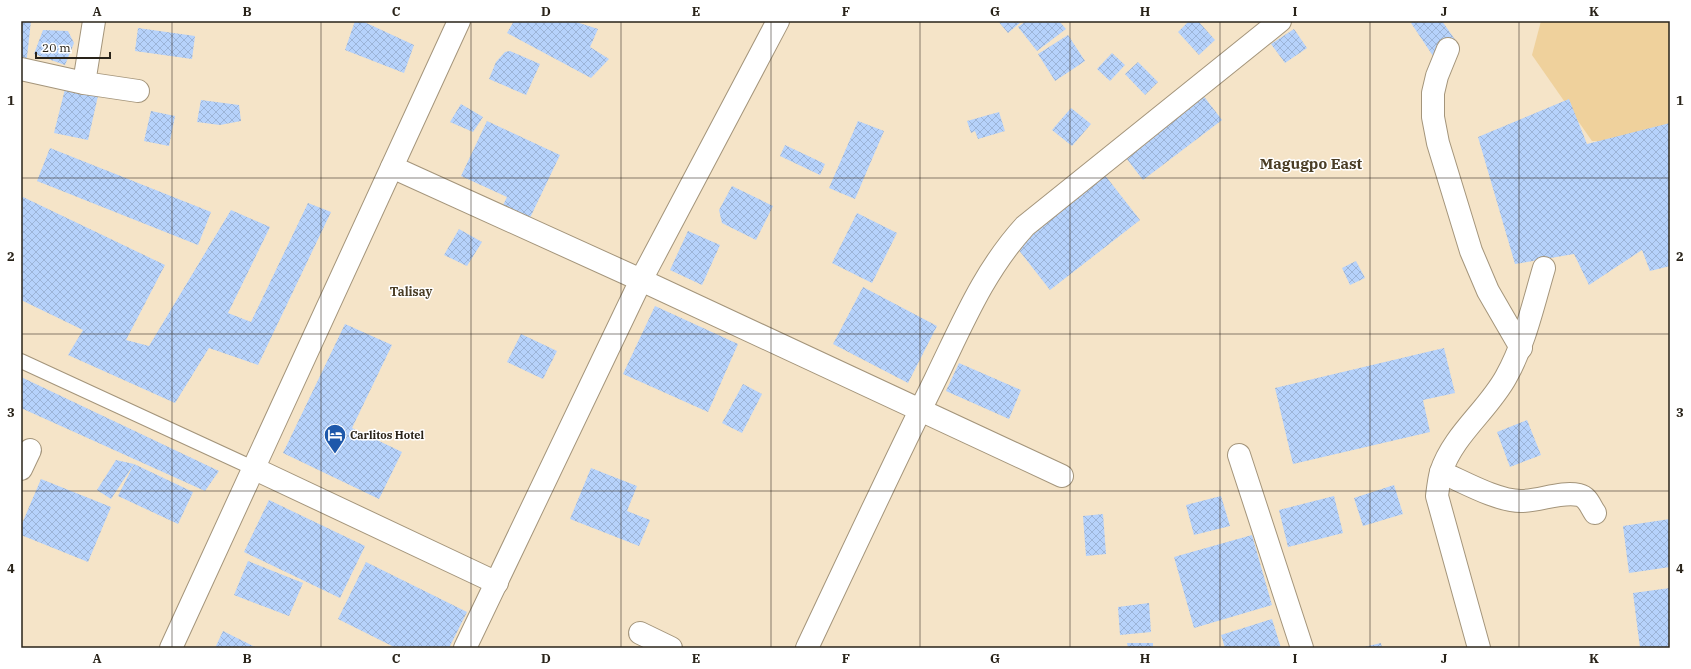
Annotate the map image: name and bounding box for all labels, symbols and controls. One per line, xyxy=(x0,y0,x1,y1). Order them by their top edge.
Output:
text: A xyxy=(92,3,102,20)
text: B xyxy=(242,3,252,20)
text: C xyxy=(392,3,401,20)
text: D xyxy=(541,3,551,20)
text: E xyxy=(692,3,700,20)
text: F xyxy=(842,3,850,20)
text: G xyxy=(990,3,1000,20)
text: H xyxy=(1140,3,1151,20)
text: I xyxy=(1293,3,1298,20)
text: J xyxy=(1441,3,1448,20)
text: K xyxy=(1589,3,1599,20)
scale bar xyxy=(36,34,110,60)
text: 20 m xyxy=(42,40,71,55)
text: 1 xyxy=(7,92,15,109)
text: 1 xyxy=(1676,92,1684,109)
district label: Magugpo East xyxy=(1260,154,1363,173)
text: 2 xyxy=(7,248,15,265)
text: 2 xyxy=(1676,248,1684,265)
district label: Talisay xyxy=(390,284,432,299)
text: 3 xyxy=(7,404,15,421)
text: 3 xyxy=(1676,404,1684,421)
hotel icon: Carlitos Hotel xyxy=(322,422,348,455)
place label: Carlitos Hotel xyxy=(350,428,424,442)
text: 4 xyxy=(7,560,15,577)
text: 4 xyxy=(1676,560,1684,577)
text: A xyxy=(92,650,102,667)
text: B xyxy=(242,650,252,667)
text: C xyxy=(392,650,401,667)
text: D xyxy=(541,650,551,667)
text: E xyxy=(692,650,700,667)
text: F xyxy=(842,650,850,667)
text: G xyxy=(990,650,1000,667)
text: H xyxy=(1140,650,1151,667)
text: I xyxy=(1293,650,1298,667)
text: J xyxy=(1441,650,1448,667)
text: K xyxy=(1589,650,1599,667)

